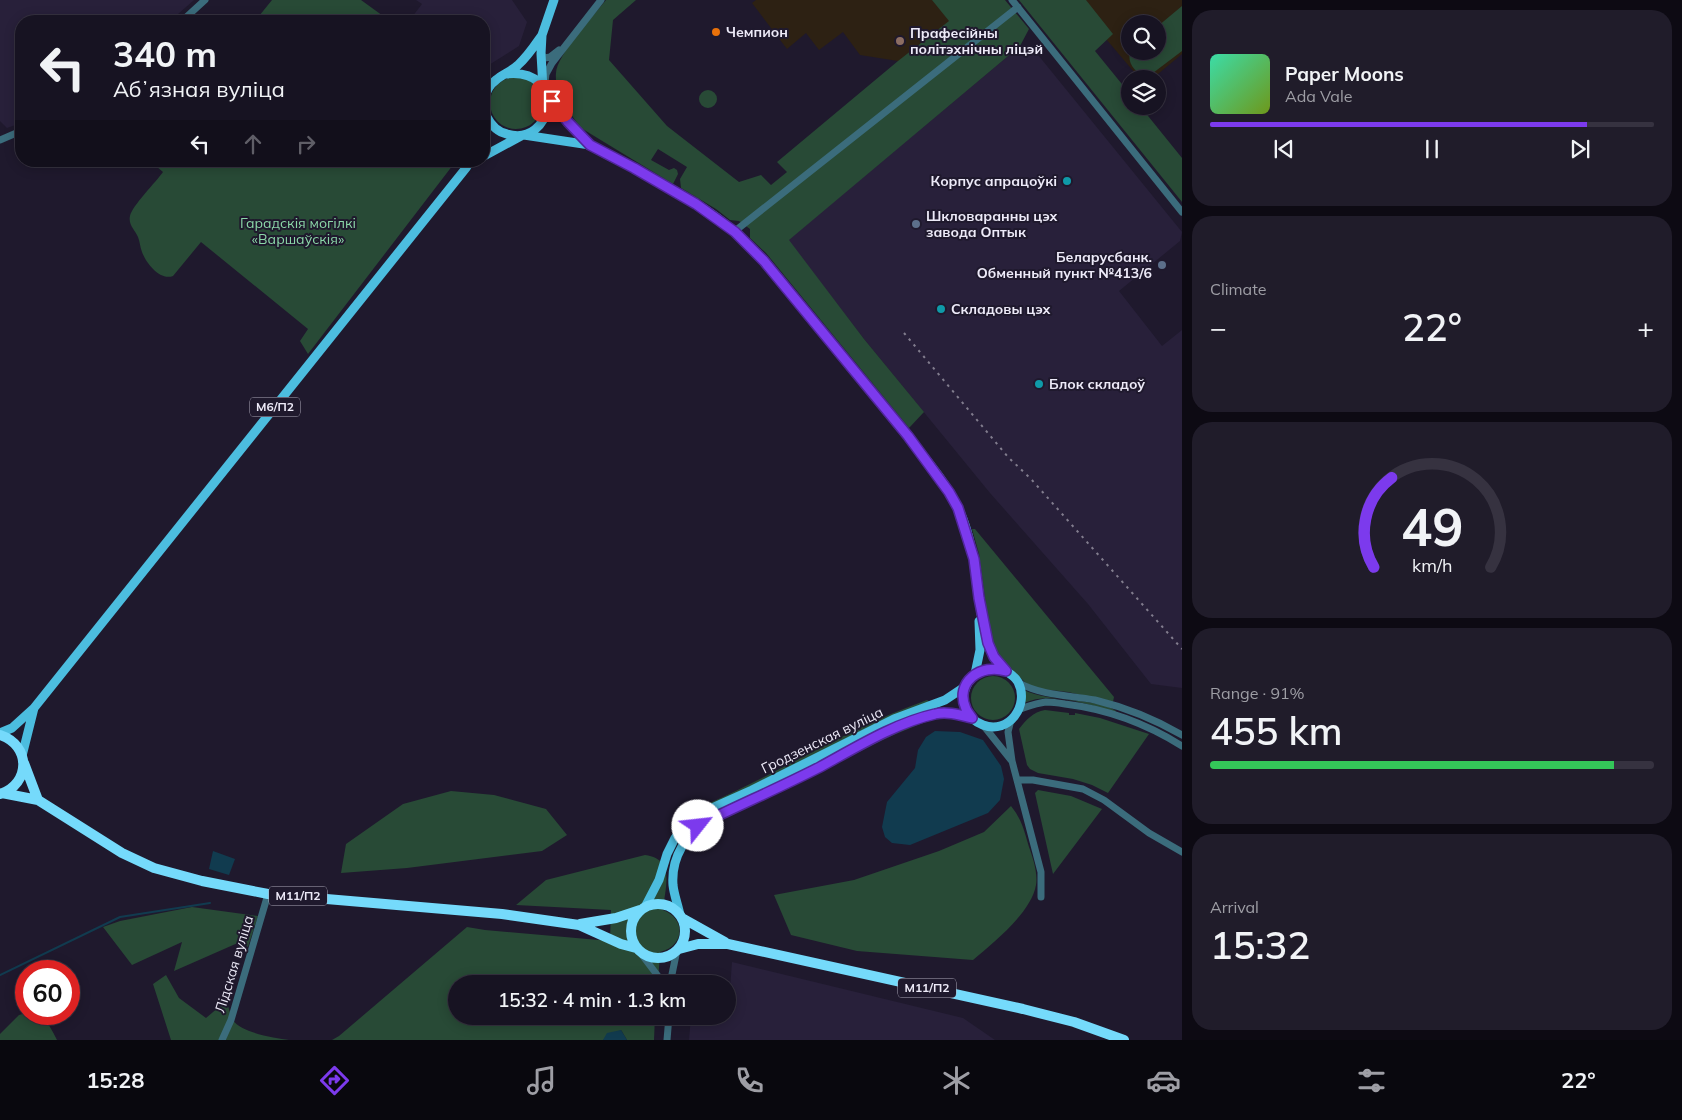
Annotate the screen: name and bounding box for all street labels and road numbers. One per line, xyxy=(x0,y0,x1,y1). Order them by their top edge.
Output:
road number: М6/П2 xyxy=(250,398,300,417)
street label: Гродзенская вуліца xyxy=(758,703,886,777)
road number: М11/П2 xyxy=(269,886,327,906)
street label: Лідская вуліца xyxy=(211,913,257,1015)
road number: М11/П2 xyxy=(898,978,956,998)

